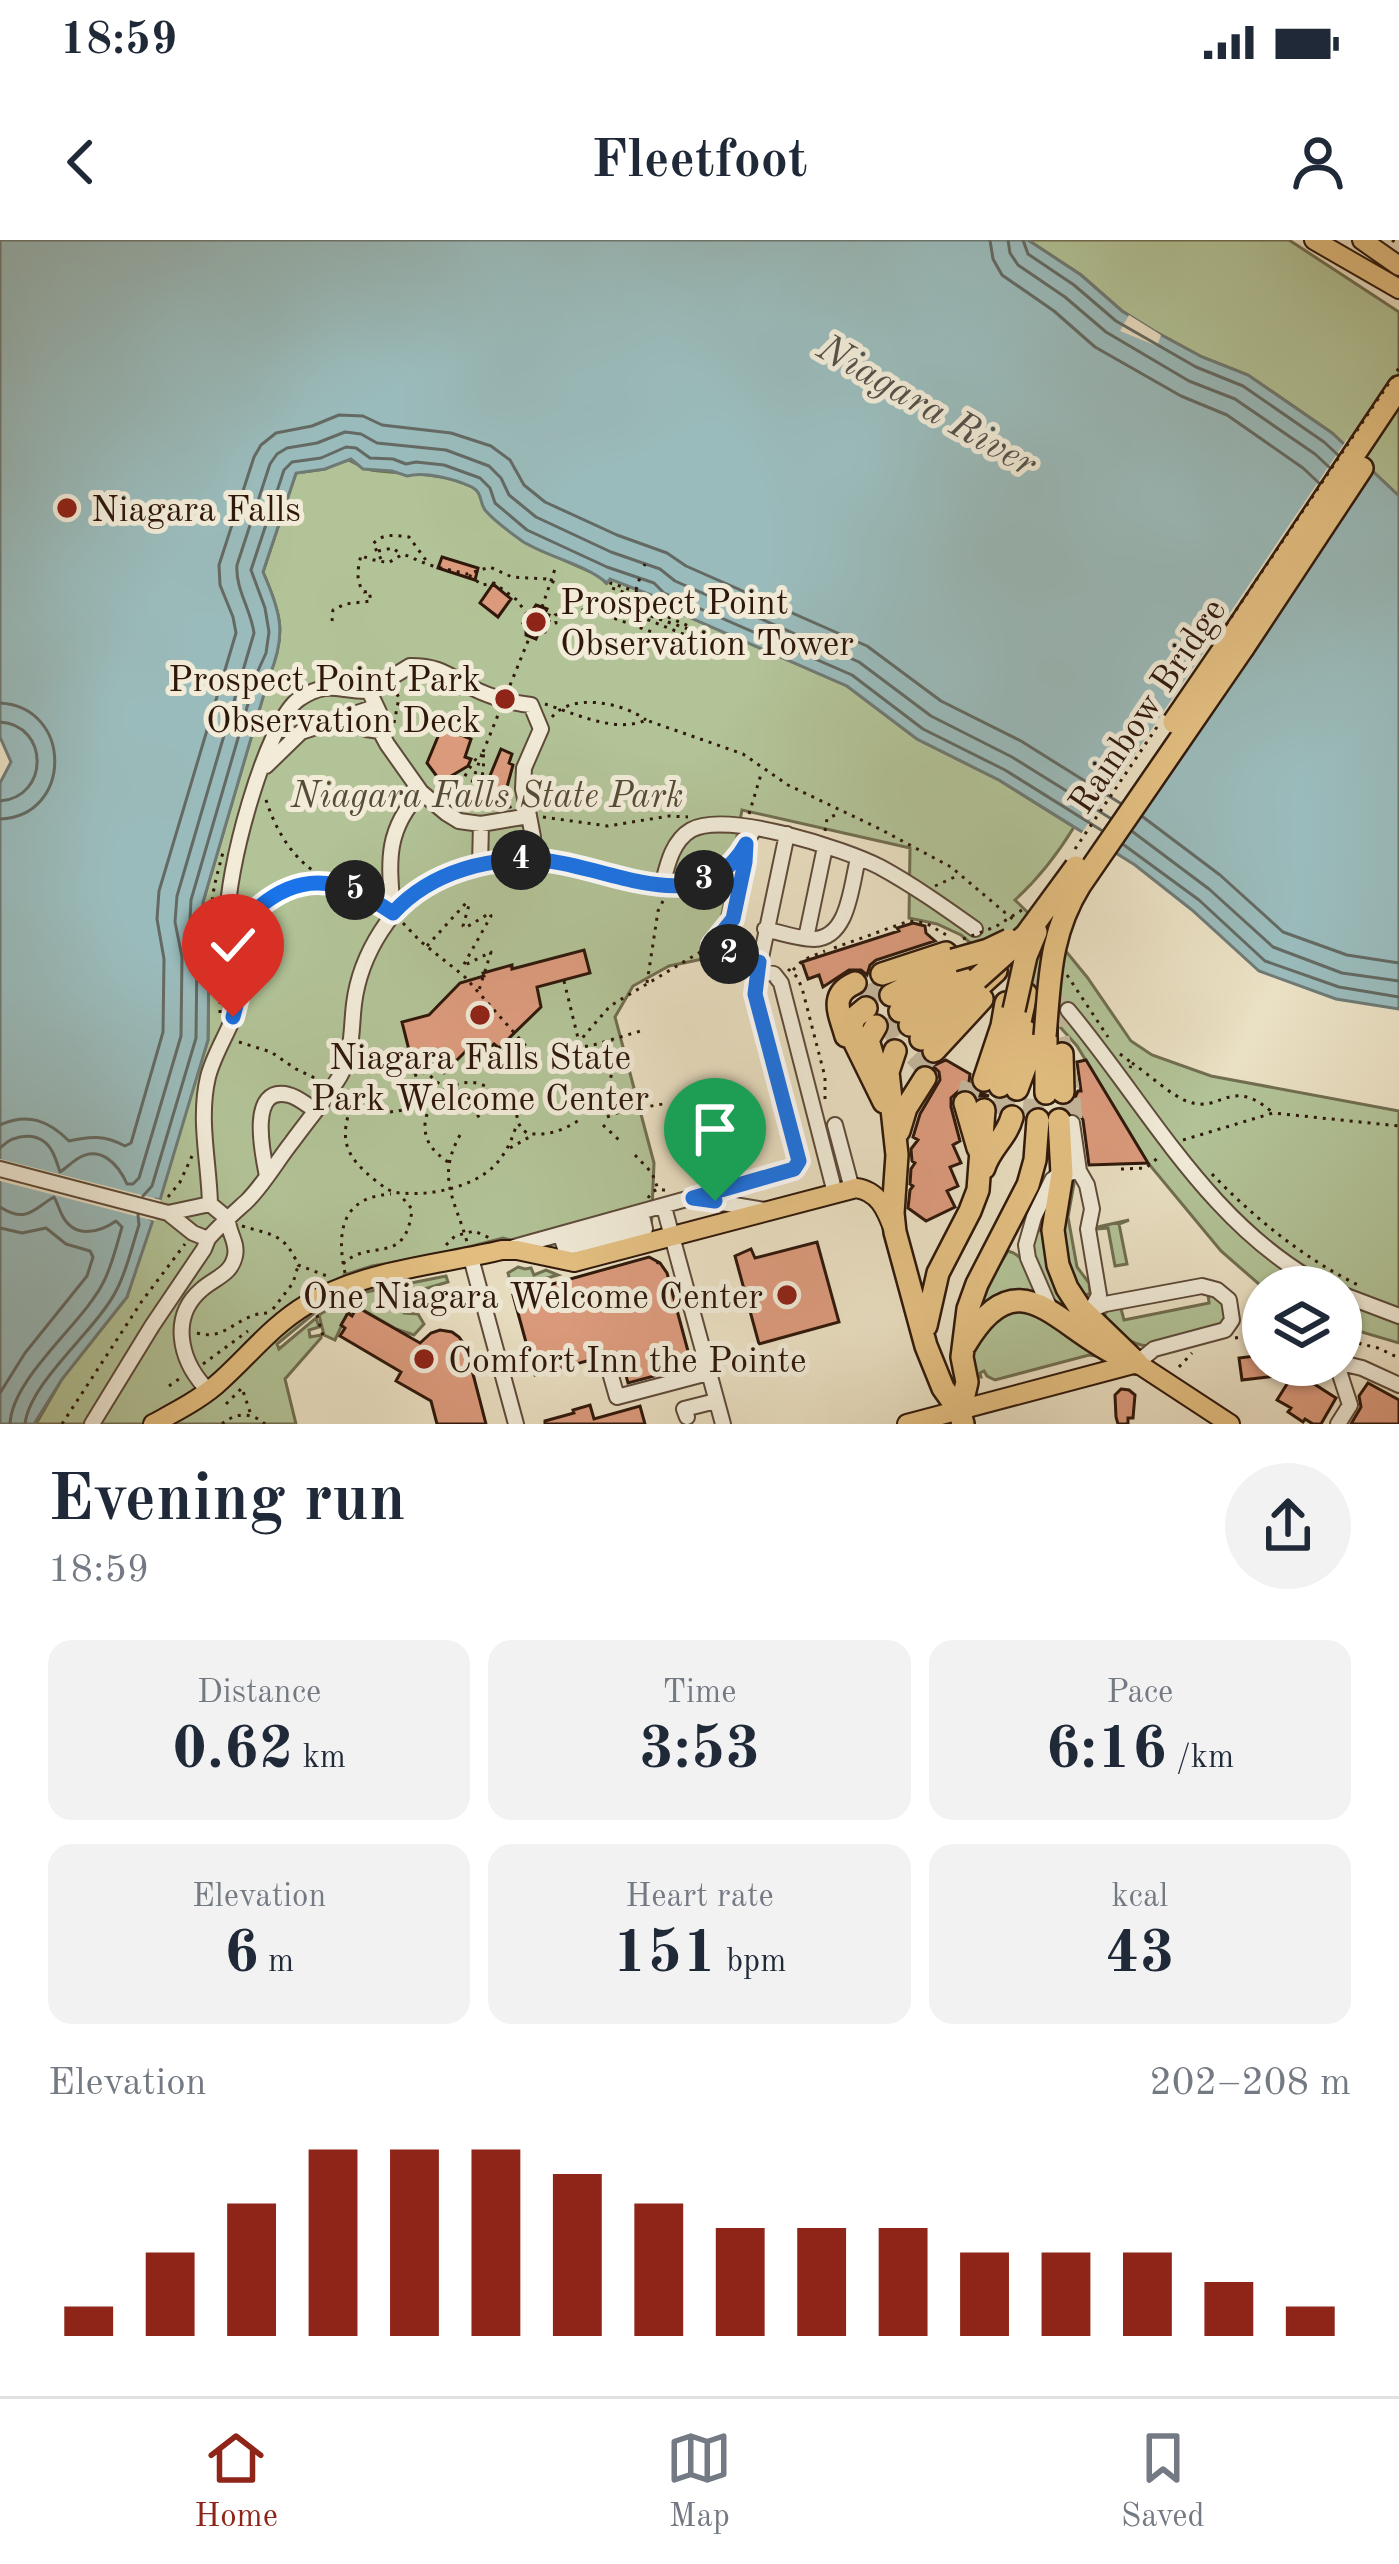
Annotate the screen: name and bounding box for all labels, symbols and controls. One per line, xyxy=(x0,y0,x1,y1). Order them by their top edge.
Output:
text: 18:59 xyxy=(60,19,177,64)
icon: back xyxy=(48,129,114,195)
icon: person xyxy=(1285,129,1351,195)
text: Fleetfoot xyxy=(591,135,808,189)
water label: Niagara River xyxy=(809,328,1043,486)
place label: Niagara Falls xyxy=(91,494,301,530)
marker: Niagara Falls xyxy=(54,495,80,521)
place label: Prospect Point Observation Tower xyxy=(560,587,854,664)
street label: Rainbow Bridge xyxy=(1064,593,1234,821)
marker: Prospect Point Observation Tower xyxy=(523,609,549,635)
place label: Prospect Point Park Observation Deck xyxy=(168,664,481,741)
marker: Prospect Point Park Observation Deck xyxy=(492,686,518,712)
park label: Niagara Falls State Park xyxy=(290,779,683,816)
pin: 4 xyxy=(491,830,551,890)
text: 4 xyxy=(511,843,531,876)
pin: 3 xyxy=(674,850,734,910)
pin: 5 xyxy=(325,860,385,920)
text: 3 xyxy=(694,863,714,896)
text: 5 xyxy=(345,873,365,906)
pin xyxy=(182,894,284,1017)
icon: check xyxy=(200,912,266,978)
pin: 2 xyxy=(699,924,759,984)
text: 2 xyxy=(719,937,739,970)
marker: Niagara Falls State Park Welcome Center xyxy=(467,1002,493,1028)
place label: Niagara Falls State Park Welcome Center xyxy=(311,1042,649,1119)
pin xyxy=(664,1078,766,1201)
icon: arrive xyxy=(682,1096,748,1162)
map controls xyxy=(1242,1266,1362,1386)
button: layers xyxy=(1242,1266,1362,1386)
place label: One Niagara Welcome Center xyxy=(303,1281,763,1317)
marker: One Niagara Welcome Center xyxy=(774,1282,800,1308)
place label: Comfort Inn the Pointe xyxy=(448,1345,807,1381)
marker: Comfort Inn the Pointe xyxy=(411,1346,437,1372)
button: share xyxy=(1225,1463,1351,1589)
text: Evening run xyxy=(48,1469,406,1535)
text: 18:59 xyxy=(48,1551,149,1590)
text: Distance xyxy=(197,1677,321,1710)
text: Time xyxy=(663,1677,736,1710)
text: Pace xyxy=(1106,1677,1173,1710)
text: 0.62 xyxy=(172,1721,293,1781)
text: 3:53 xyxy=(639,1721,760,1781)
text: 6:16 xyxy=(1046,1721,1167,1781)
text: km xyxy=(293,1742,346,1775)
text: /km xyxy=(1167,1742,1234,1775)
text: Elevation xyxy=(192,1881,326,1914)
text: Heart rate xyxy=(625,1881,774,1914)
text: kcal xyxy=(1111,1881,1168,1914)
text: 6 xyxy=(224,1925,259,1985)
text: 151 xyxy=(613,1925,717,1985)
text: 43 xyxy=(1105,1925,1175,1985)
text: m xyxy=(259,1946,294,1979)
text: bpm xyxy=(717,1946,786,1979)
text: Elevation xyxy=(48,2064,207,2103)
text: 202–208 m xyxy=(1149,2064,1351,2103)
tab: Home xyxy=(194,2425,278,2538)
tab: Map xyxy=(666,2425,732,2538)
tab: Saved xyxy=(1121,2425,1205,2538)

